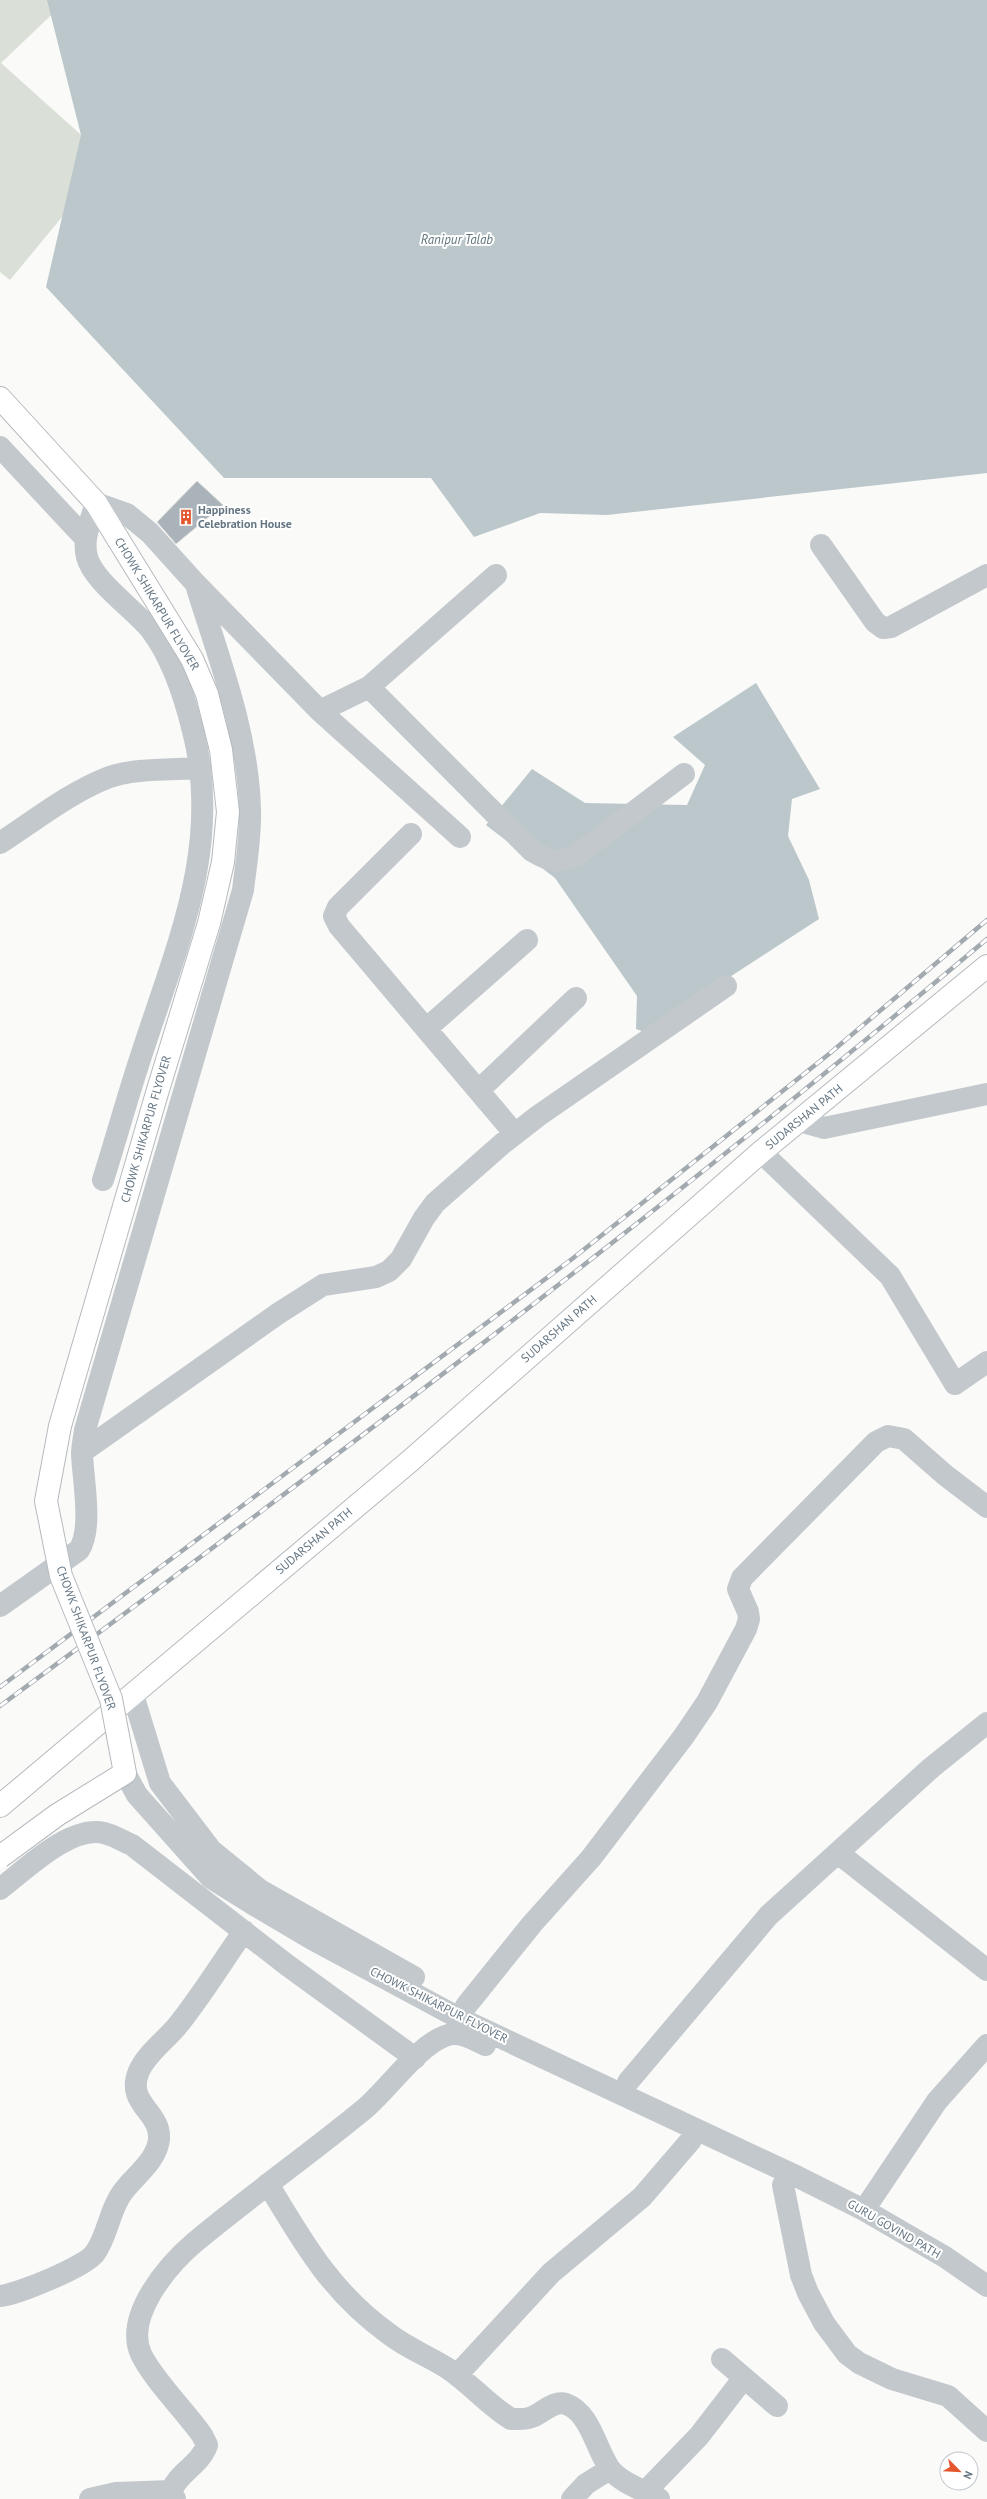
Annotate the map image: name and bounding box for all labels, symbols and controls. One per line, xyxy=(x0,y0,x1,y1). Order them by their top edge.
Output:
water label: Ranipur Talab xyxy=(421,231,493,248)
place label: Happiness Celebration House xyxy=(198,502,292,531)
building icon: Happiness Celebration House xyxy=(177,508,195,526)
street label: CHOWK SHIKARPUR FLYOVER xyxy=(112,535,203,673)
street label: CHOWK SHIKARPUR FLYOVER xyxy=(117,1053,174,1204)
street label: SUDARSHAN PATH xyxy=(762,1081,846,1153)
street label: SUDARSHAN PATH xyxy=(518,1292,600,1366)
street label: SUDARSHAN PATH xyxy=(272,1504,355,1577)
street label: CHOWK SHIKARPUR FLYOVER xyxy=(53,1564,120,1712)
street label: CHOWK SHIKARPUR FLYOVER xyxy=(368,1963,511,2046)
street label: GURU GOVIND PATH xyxy=(845,2196,943,2261)
north arrow xyxy=(939,2451,979,2491)
text: N xyxy=(960,2469,976,2481)

